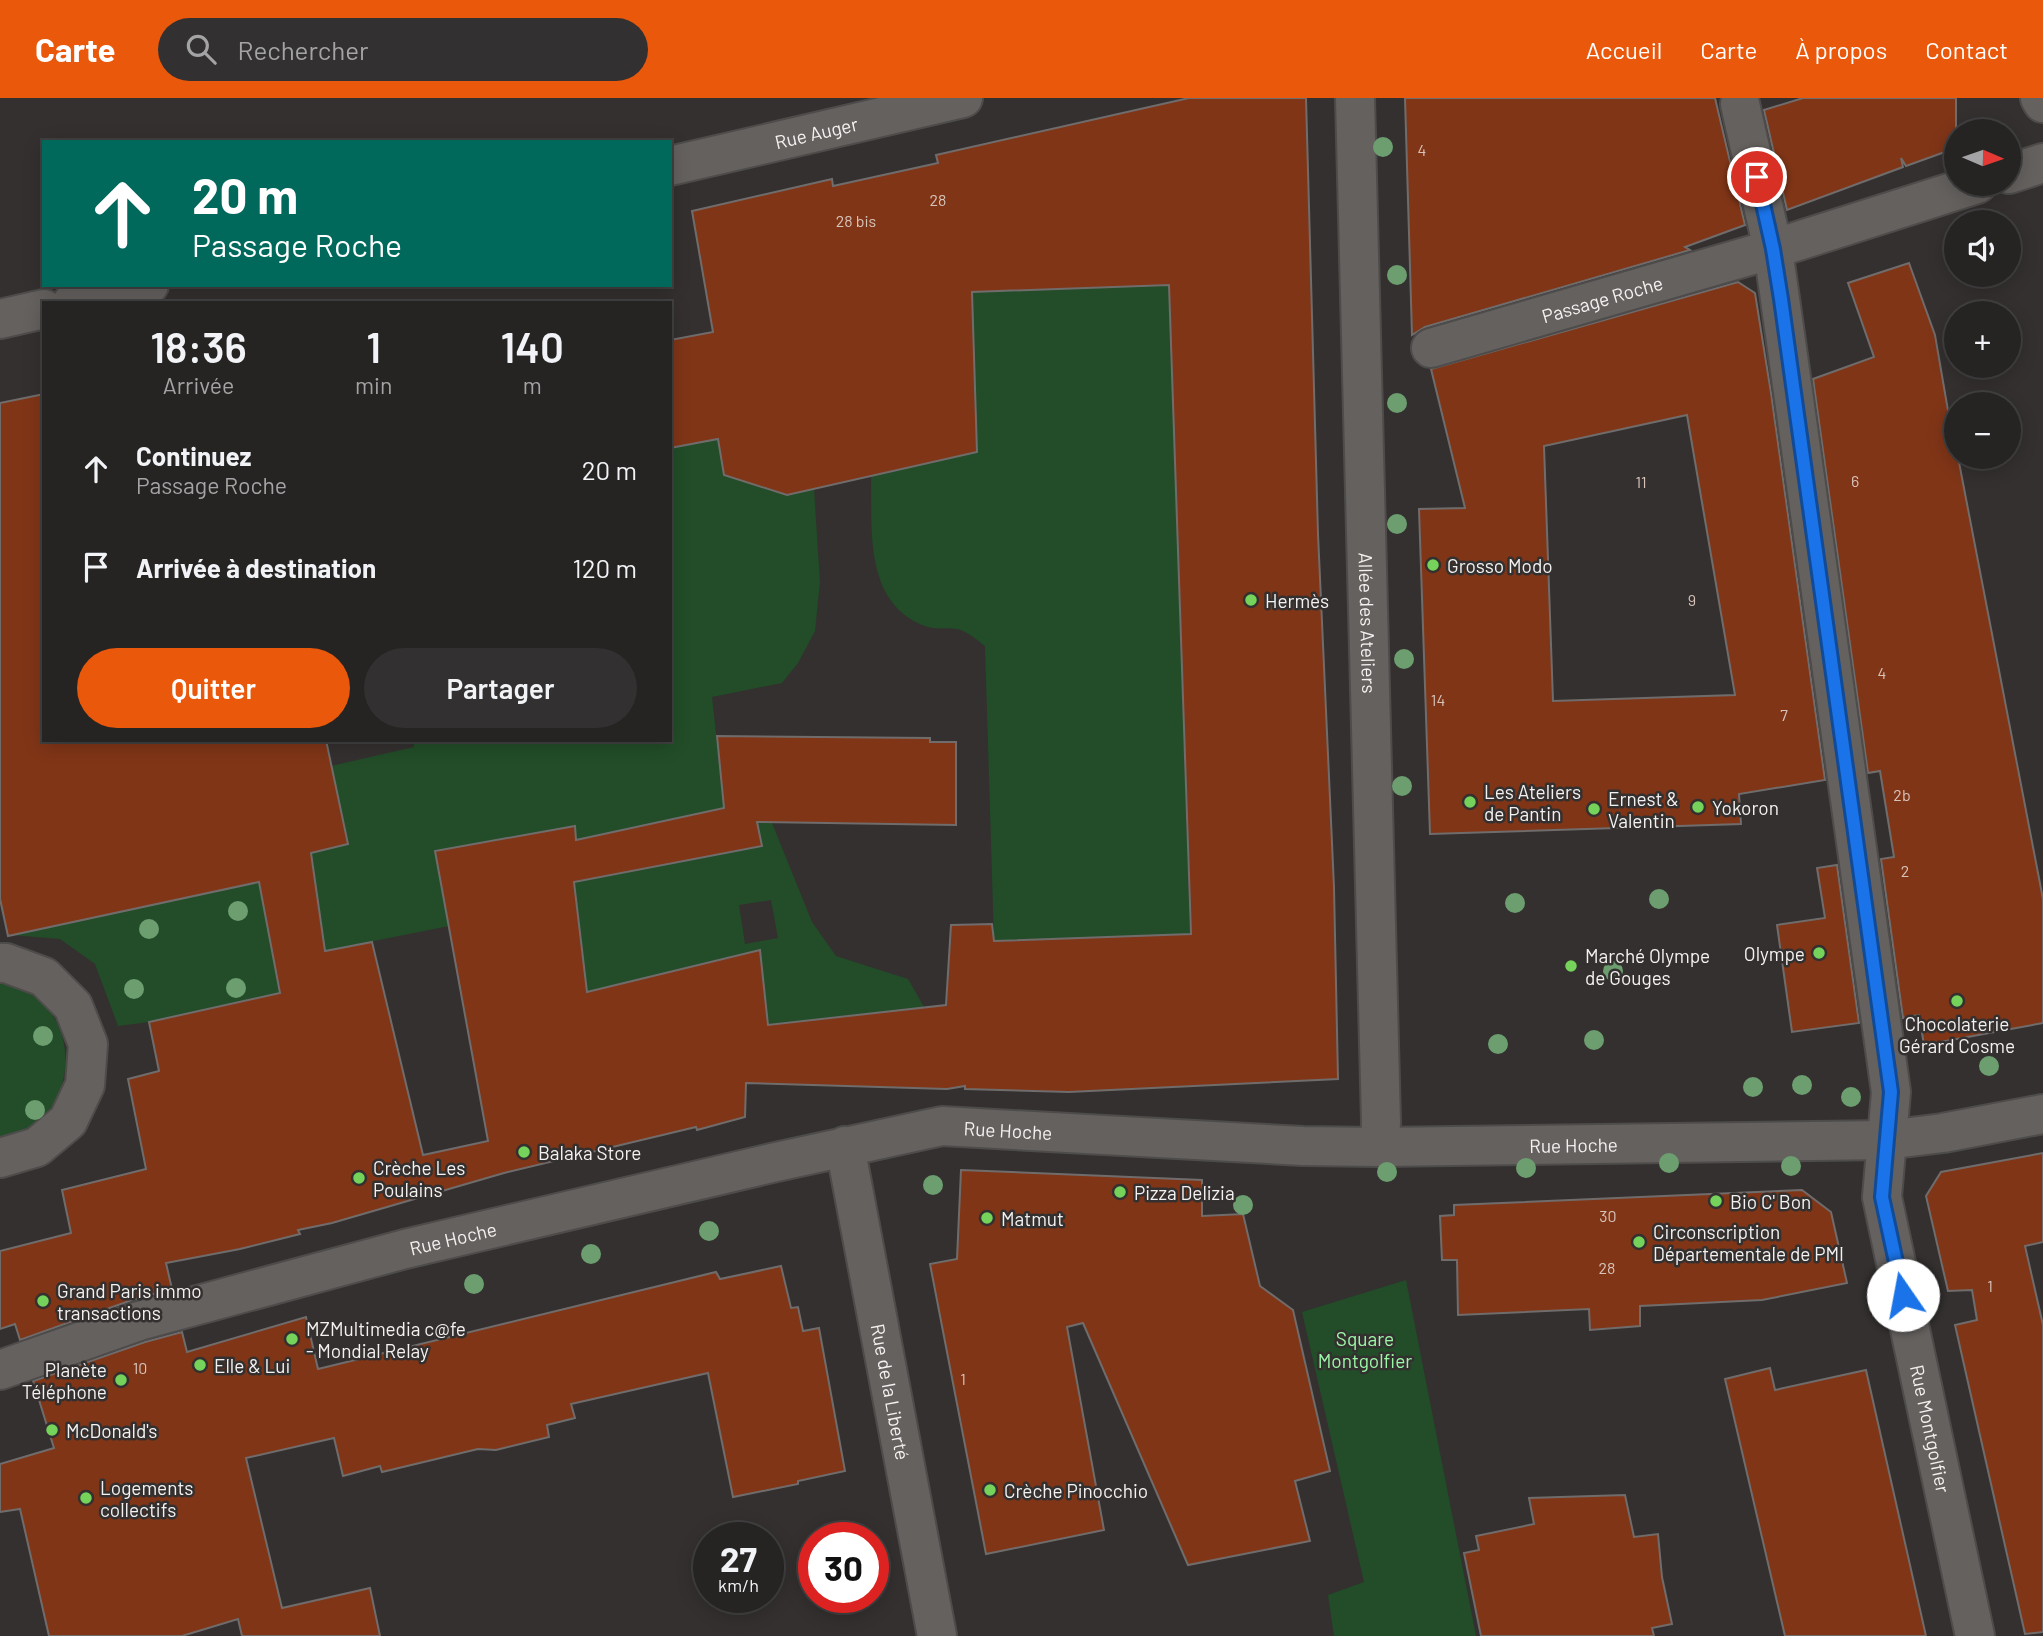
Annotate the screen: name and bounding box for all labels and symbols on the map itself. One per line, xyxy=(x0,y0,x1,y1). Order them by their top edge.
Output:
street label: Rue Auger xyxy=(772,111,860,153)
north arrow xyxy=(1944,119,2021,196)
house number: 4 xyxy=(1418,140,1426,159)
pin xyxy=(1727,147,1787,207)
house number: 28 xyxy=(930,190,946,209)
house number: 28 bis xyxy=(836,211,876,230)
street label: Passage Roche xyxy=(1539,270,1665,327)
house number: 6 xyxy=(1851,471,1859,490)
house number: 11 xyxy=(1635,472,1647,491)
street label: Allée des Ateliers xyxy=(1355,552,1382,694)
place label: Grosso Modo xyxy=(1447,554,1553,577)
marker: Grosso Modo xyxy=(1425,557,1441,573)
place label: Hermès xyxy=(1265,589,1329,612)
house number: 9 xyxy=(1688,590,1696,609)
marker: Hermès xyxy=(1243,592,1259,608)
house number: 4 xyxy=(1878,663,1886,682)
house number: 14 xyxy=(1431,690,1445,709)
house number: 7 xyxy=(1780,705,1788,724)
place label: Les Ateliers de Pantin xyxy=(1484,780,1581,825)
house number: 2b xyxy=(1893,785,1911,804)
place label: Ernest & Valentin xyxy=(1608,787,1679,832)
marker: Les Ateliers de Pantin xyxy=(1462,794,1478,810)
place label: Yokoron xyxy=(1712,796,1779,819)
marker: Yokoron xyxy=(1690,799,1706,815)
marker: Ernest & Valentin xyxy=(1586,801,1602,817)
house number: 2 xyxy=(1901,861,1909,880)
place label: Olympe xyxy=(1744,942,1805,965)
place label: Marché Olympe de Gouges xyxy=(1585,944,1710,989)
marker: Olympe xyxy=(1811,945,1827,961)
marker: Marché Olympe de Gouges xyxy=(1563,958,1579,974)
marker: Chocolaterie Gérard Cosme xyxy=(1949,993,1965,1009)
place label: Chocolaterie Gérard Cosme xyxy=(1899,1012,2015,1057)
street label: Rue Hoche xyxy=(963,1116,1053,1144)
street label: Rue Hoche xyxy=(1529,1132,1618,1156)
place label: Balaka Store xyxy=(538,1141,641,1164)
marker: Balaka Store xyxy=(516,1144,532,1160)
place label: Crèche Les Poulains xyxy=(373,1156,465,1201)
marker: Crèche Les Poulains xyxy=(351,1170,367,1186)
place label: Pizza Delizia xyxy=(1134,1181,1235,1204)
marker: Pizza Delizia xyxy=(1112,1184,1128,1200)
place label: Bio C' Bon xyxy=(1730,1190,1811,1213)
marker: Bio C' Bon xyxy=(1708,1193,1724,1209)
house number: 30 xyxy=(1599,1206,1617,1225)
place label: Matmut xyxy=(1001,1207,1064,1230)
marker: Matmut xyxy=(979,1210,995,1226)
street label: Rue Hoche xyxy=(407,1216,499,1259)
place label: Circonscription Départementale de PMI xyxy=(1653,1220,1844,1265)
marker: Circonscription Départementale de PMI xyxy=(1631,1234,1647,1250)
house number: 28 xyxy=(1599,1258,1615,1277)
position arrow xyxy=(1866,1258,1940,1332)
house number: 1 xyxy=(1987,1276,1993,1295)
place label: Grand Paris immo transactions xyxy=(57,1279,202,1324)
marker: Grand Paris immo transactions xyxy=(35,1293,51,1309)
place label: MZMultimedia c@fe - Mondial Relay xyxy=(306,1317,466,1362)
street label: Rue de la Liberté xyxy=(867,1322,915,1462)
park label: Square Montgolfier xyxy=(1318,1327,1412,1372)
marker: MZMultimedia c@fe - Mondial Relay xyxy=(284,1331,300,1347)
place label: Elle & Lui xyxy=(214,1354,290,1377)
marker: Elle & Lui xyxy=(192,1357,208,1373)
place label: Planète Téléphone xyxy=(22,1358,107,1403)
house number: 10 xyxy=(133,1358,147,1377)
street label: Rue Montgolfier xyxy=(1906,1362,1956,1495)
house number: 1 xyxy=(960,1369,966,1388)
marker: Planète Téléphone xyxy=(113,1372,129,1388)
place label: McDonald's xyxy=(66,1419,157,1442)
marker: McDonald's xyxy=(44,1422,60,1438)
place label: Logements collectifs xyxy=(100,1476,193,1521)
place label: Crèche Pinocchio xyxy=(1004,1479,1148,1502)
marker: Crèche Pinocchio xyxy=(982,1482,998,1498)
marker: Logements collectifs xyxy=(78,1490,94,1506)
speed limit sign: 30 xyxy=(798,1522,889,1613)

